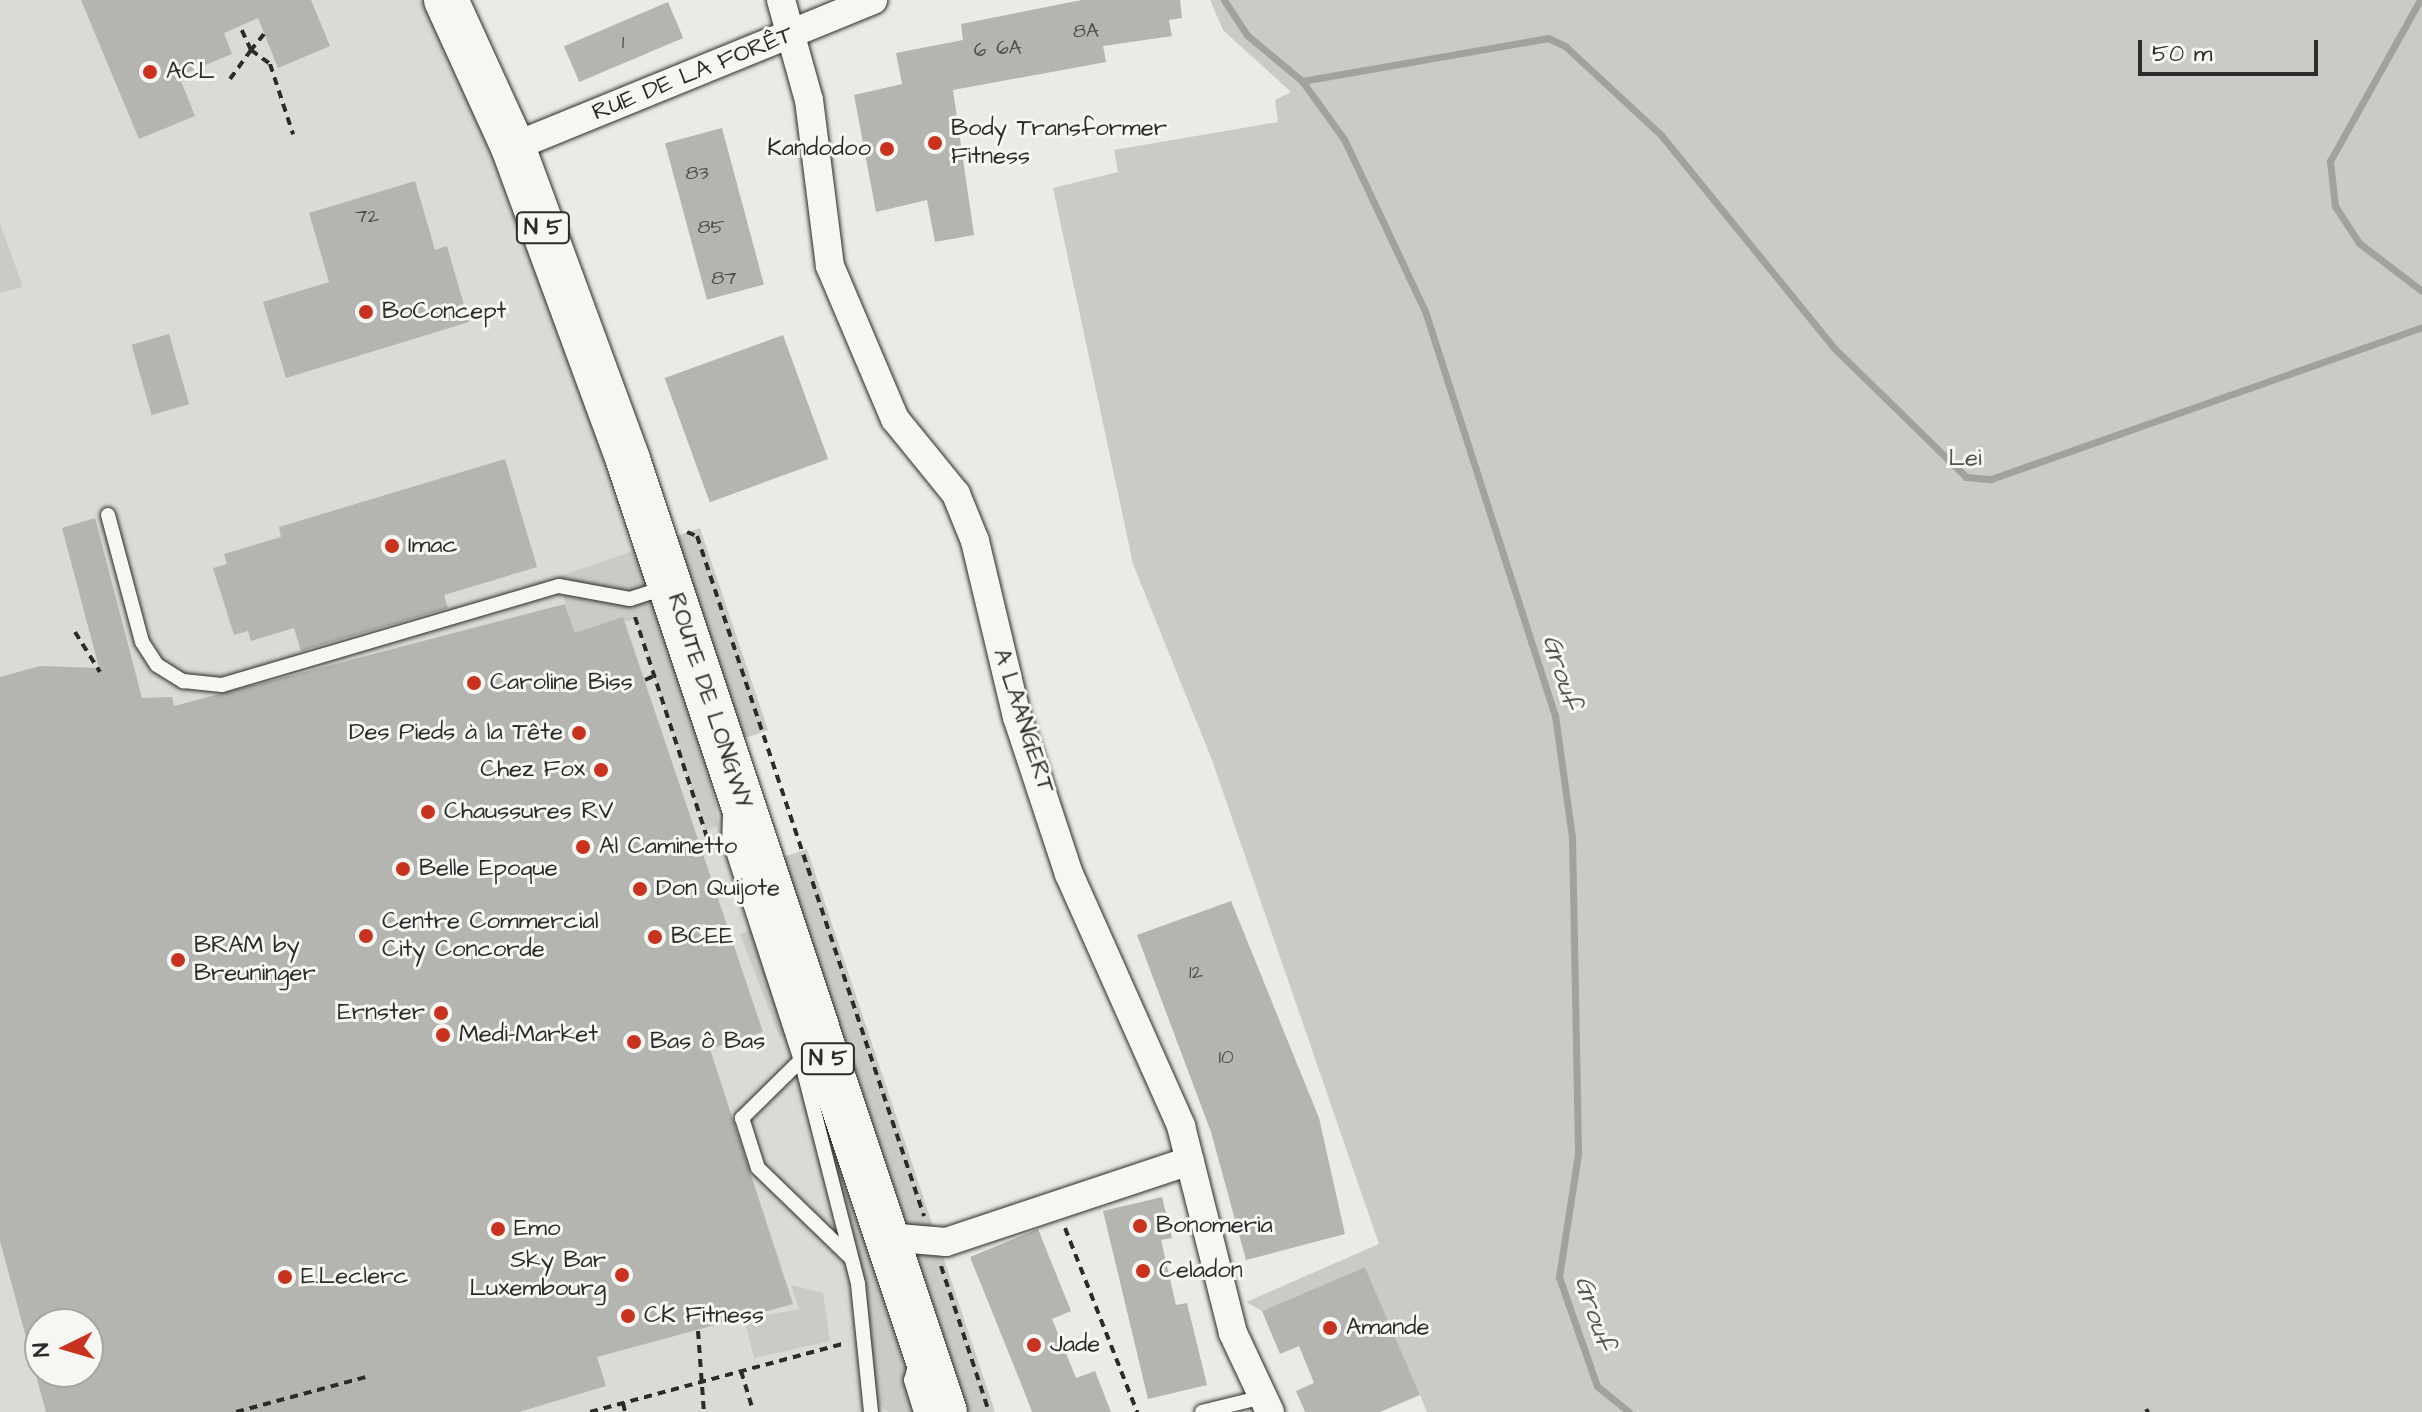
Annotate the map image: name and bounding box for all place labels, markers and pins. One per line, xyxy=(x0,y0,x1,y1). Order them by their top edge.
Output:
place label: ACL xyxy=(166,58,215,86)
marker: ACL xyxy=(141,63,159,81)
place label: Body Transformer Fitness xyxy=(951,115,1167,171)
marker: Body Transformer Fitness xyxy=(926,134,944,152)
place label: Kandodoo xyxy=(767,135,871,163)
marker: Kandodoo xyxy=(878,140,896,158)
place label: BoConcept xyxy=(382,298,506,326)
marker: BoConcept xyxy=(357,303,375,321)
place label: Imac xyxy=(408,532,458,560)
marker: Imac xyxy=(383,537,401,555)
place label: Caroline Biss xyxy=(490,669,633,697)
marker: Caroline Biss xyxy=(465,674,483,692)
place label: Des Pieds à la Tête xyxy=(349,719,563,747)
marker: Des Pieds à la Tête xyxy=(570,724,588,742)
place label: Chez Fox xyxy=(480,756,585,784)
marker: Chez Fox xyxy=(592,761,610,779)
place label: Chaussures RV xyxy=(444,798,614,826)
marker: Chaussures RV xyxy=(419,803,437,821)
place label: Al Caminetto xyxy=(599,833,737,861)
marker: Al Caminetto xyxy=(574,838,592,856)
place label: Belle Epoque xyxy=(419,855,558,883)
marker: Belle Epoque xyxy=(394,860,412,878)
place label: Don Quijote xyxy=(656,875,780,903)
marker: Don Quijote xyxy=(631,880,649,898)
place label: Centre Commercial City Concorde xyxy=(382,908,598,964)
place label: BCEE xyxy=(671,923,733,951)
marker: Centre Commercial City Concorde xyxy=(357,927,375,945)
marker: BCEE xyxy=(646,928,664,946)
place label: BRAM by Breuninger xyxy=(194,932,316,988)
marker: BRAM by Breuninger xyxy=(169,951,187,969)
place label: Ernster xyxy=(338,999,425,1027)
marker: Ernster xyxy=(432,1004,450,1022)
place label: Medi-Market xyxy=(459,1021,598,1049)
marker: Medi-Market xyxy=(434,1026,452,1044)
place label: Bas ô Bas xyxy=(650,1028,765,1056)
marker: Bas ô Bas xyxy=(625,1033,643,1051)
place label: Bonomeria xyxy=(1156,1212,1273,1240)
place label: Emo xyxy=(514,1215,560,1243)
marker: Bonomeria xyxy=(1131,1217,1149,1235)
marker: Emo xyxy=(489,1220,507,1238)
place label: Sky Bar Luxembourg xyxy=(469,1247,606,1303)
place label: Celadon xyxy=(1159,1257,1243,1285)
marker: Celadon xyxy=(1134,1262,1152,1280)
place label: E.Leclerc xyxy=(301,1263,409,1291)
marker: Sky Bar Luxembourg xyxy=(613,1266,631,1284)
marker: E.Leclerc xyxy=(276,1268,294,1286)
place label: CK Fitness xyxy=(644,1302,764,1330)
marker: CK Fitness xyxy=(619,1307,637,1325)
place label: Amande xyxy=(1346,1314,1430,1342)
marker: Amande xyxy=(1321,1319,1339,1337)
place label: Jade xyxy=(1050,1331,1100,1359)
marker: Jade xyxy=(1025,1336,1043,1354)

